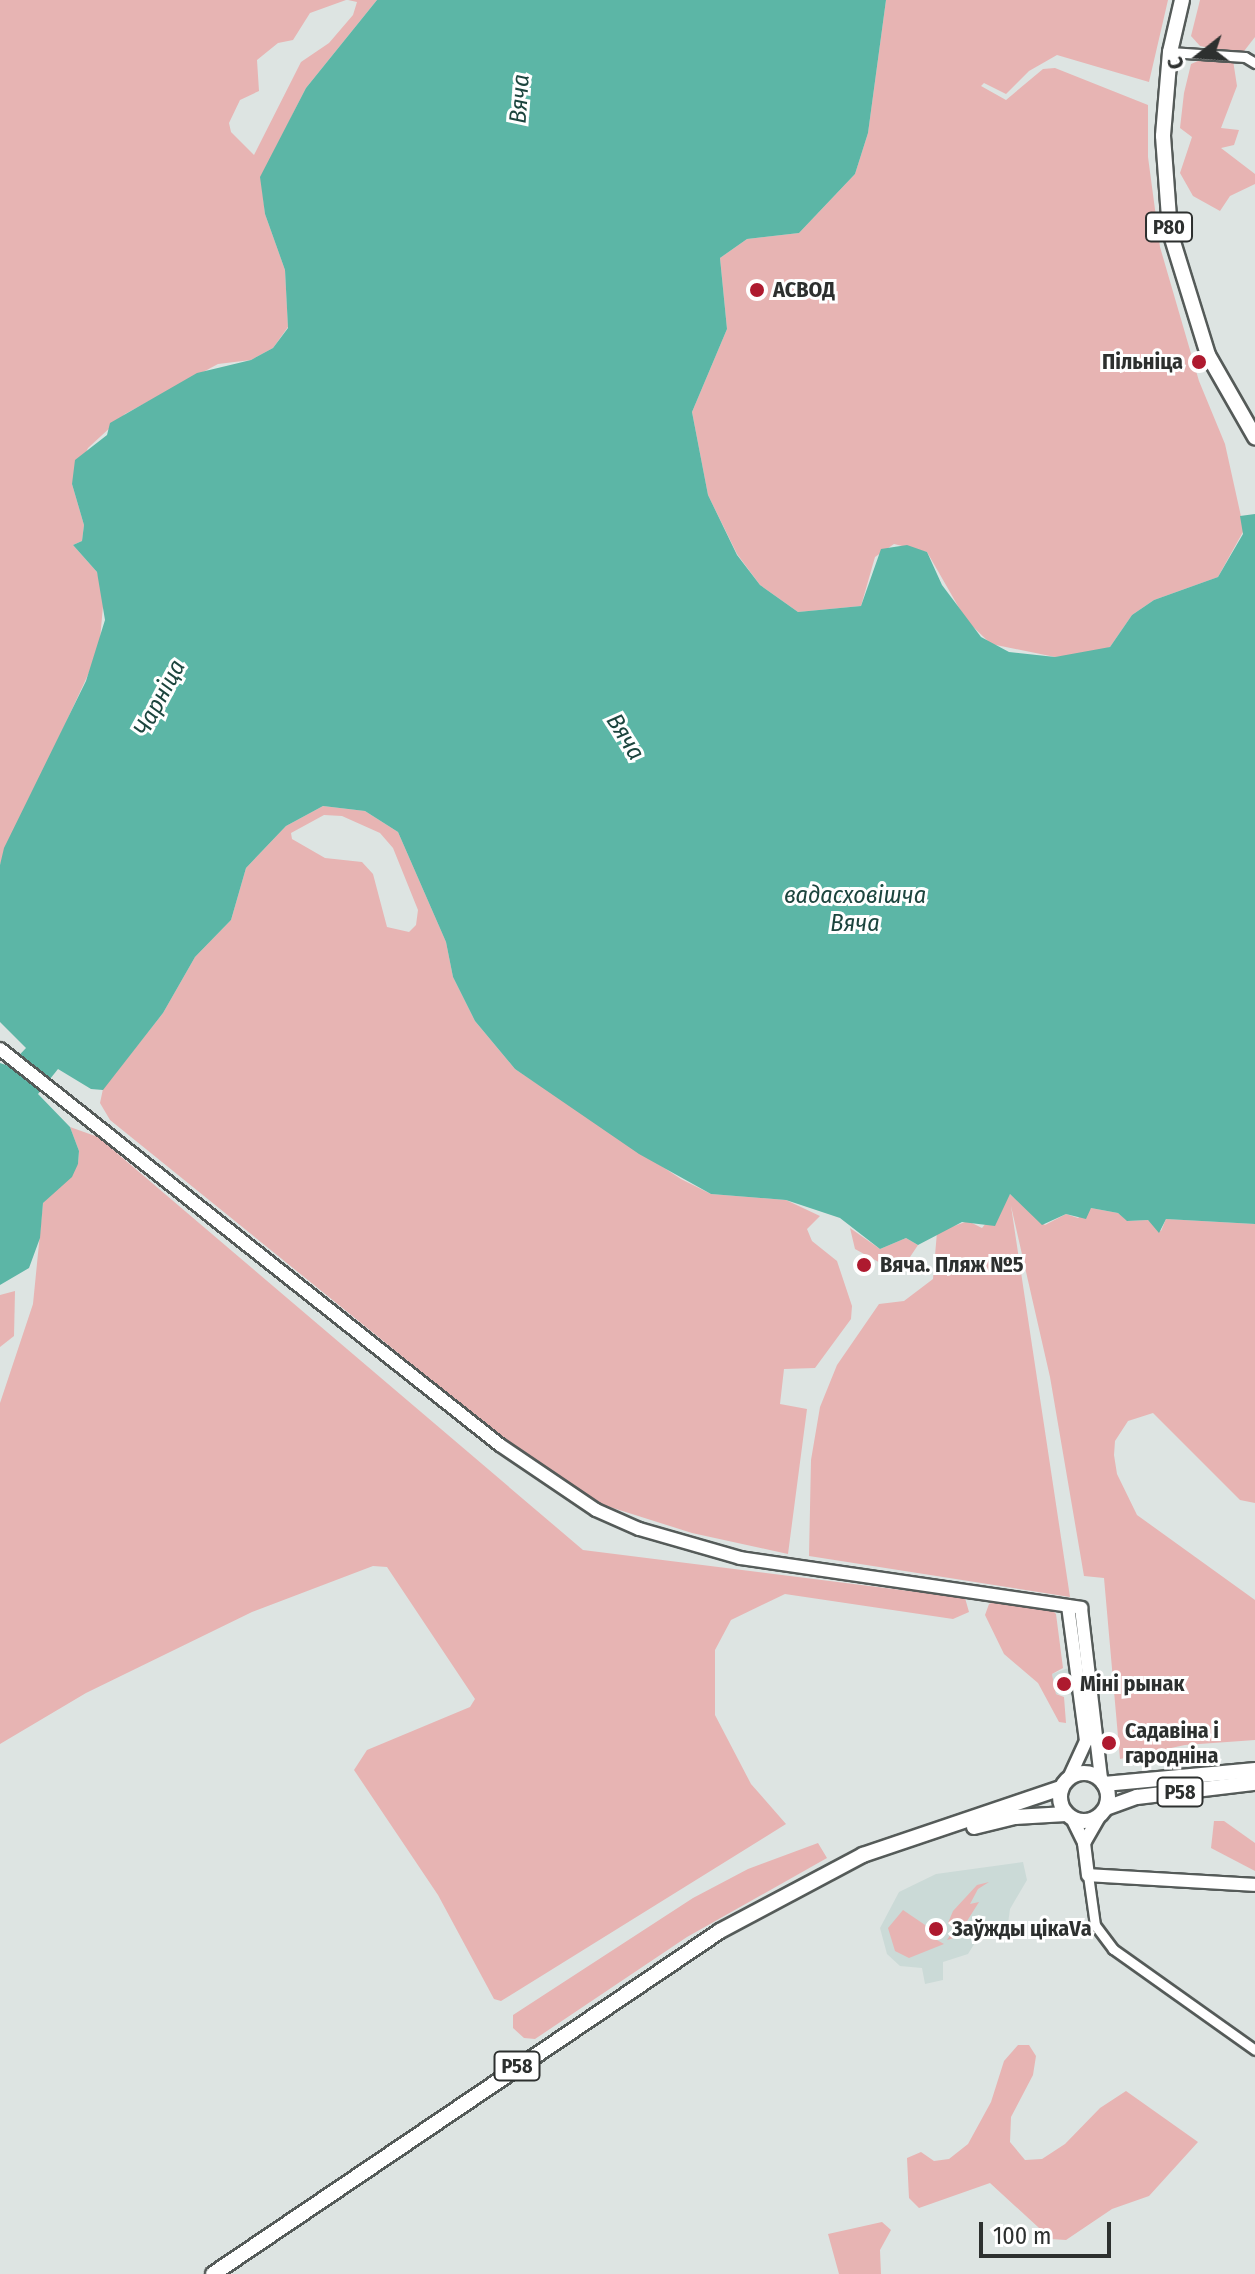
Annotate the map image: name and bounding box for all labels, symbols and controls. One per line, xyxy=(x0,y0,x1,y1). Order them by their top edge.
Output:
north arrow xyxy=(1159,16,1239,96)
text: С xyxy=(1161,54,1190,73)
water label: Вяча xyxy=(504,73,536,125)
road number: Р80 xyxy=(1145,211,1193,243)
place label: АСВОД xyxy=(773,277,835,303)
marker: АСВОД xyxy=(748,281,766,299)
place label: Пільніца xyxy=(1102,349,1183,375)
marker: Пільніца xyxy=(1190,353,1208,371)
water label: Чарніца xyxy=(128,655,192,741)
water label: Вяча xyxy=(600,708,650,766)
water label: вадасховішча Вяча xyxy=(784,882,926,938)
place label: Вяча. Пляж №5 xyxy=(880,1252,1024,1278)
marker: Вяча. Пляж №5 xyxy=(855,1256,873,1274)
place label: Міні рынак xyxy=(1080,1671,1184,1697)
marker: Міні рынак xyxy=(1055,1675,1073,1693)
place label: Садавіна і гародніна xyxy=(1125,1717,1219,1768)
marker: Садавіна і гародніна xyxy=(1100,1734,1118,1752)
road number: Р58 xyxy=(1156,1776,1204,1808)
place label: Заўжды цікаVа xyxy=(952,1916,1092,1942)
marker: Заўжды цікаVа xyxy=(927,1920,945,1938)
road number: Р58 xyxy=(493,2050,541,2082)
scale bar xyxy=(983,2206,1115,2256)
text: 100 m xyxy=(993,2222,1051,2250)

